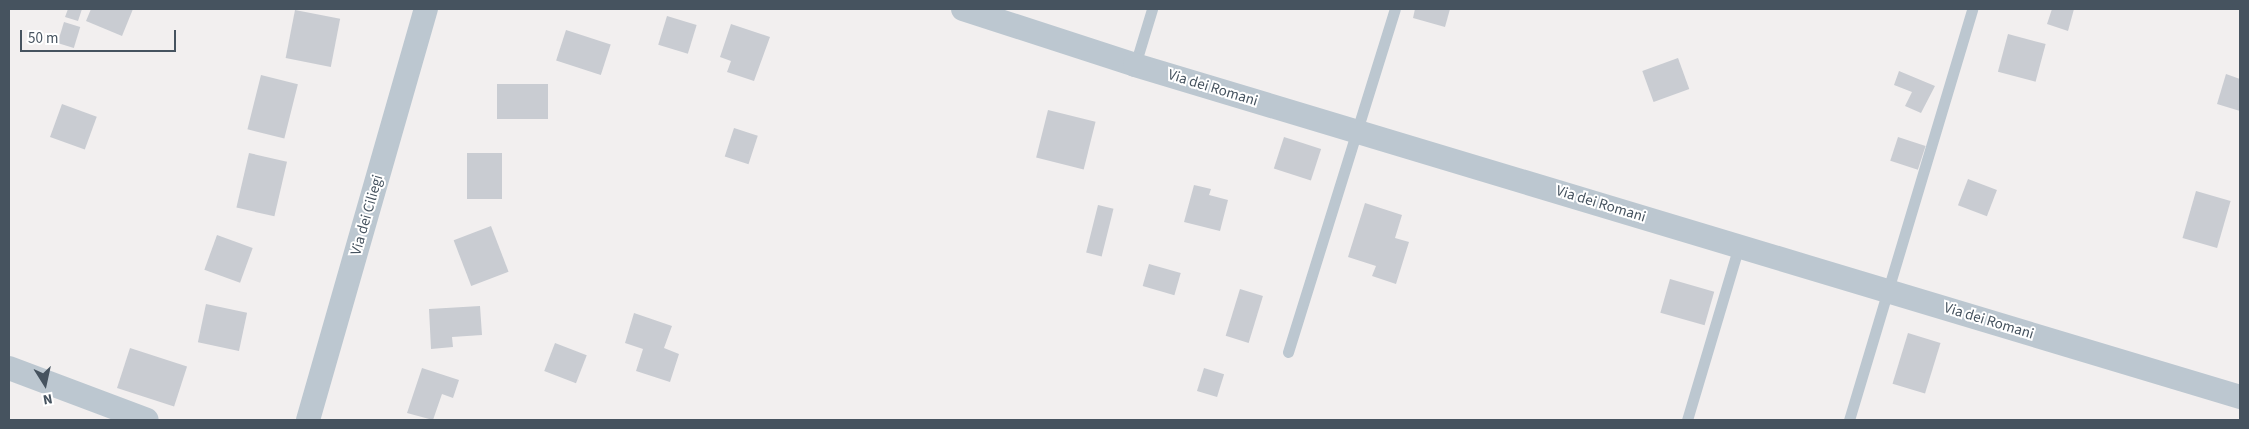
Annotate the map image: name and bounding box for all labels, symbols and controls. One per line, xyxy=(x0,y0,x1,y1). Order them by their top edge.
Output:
scale bar xyxy=(22,20,179,52)
text: 50 m xyxy=(28,28,58,49)
street label: Via dei Romani xyxy=(1166,66,1260,110)
street label: Via dei Ciliegi xyxy=(347,173,387,257)
street label: Via dei Romani xyxy=(1554,182,1648,226)
street label: Via dei Romani xyxy=(1942,299,2036,343)
north arrow xyxy=(20,359,70,409)
text: N xyxy=(41,388,54,409)

